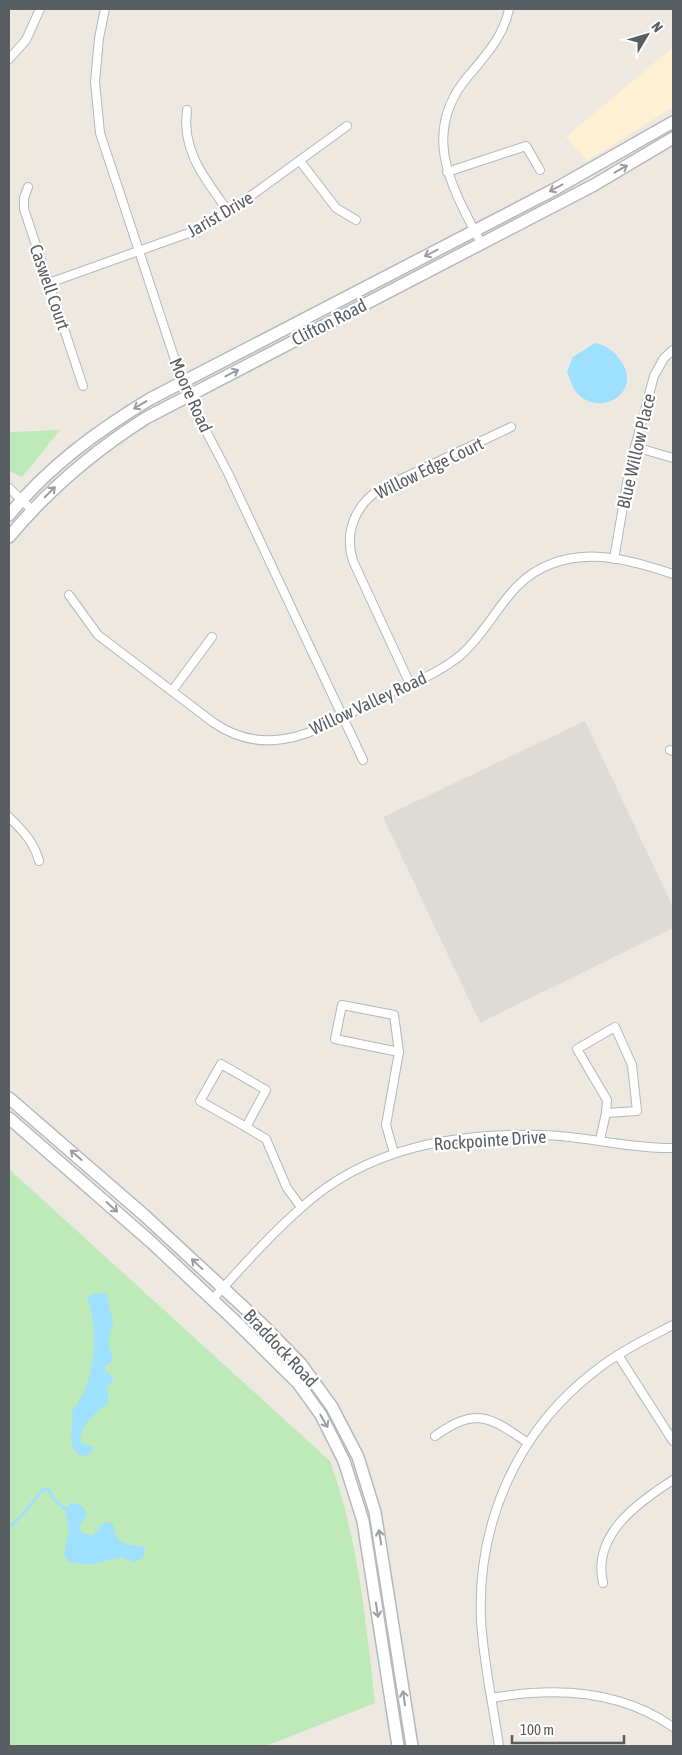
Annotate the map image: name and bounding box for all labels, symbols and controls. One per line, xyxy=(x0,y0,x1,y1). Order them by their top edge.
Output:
north arrow xyxy=(622,10,672,60)
text: N xyxy=(648,19,666,35)
one-way arrow xyxy=(613,164,627,174)
one-way arrow xyxy=(548,183,563,193)
street label: Jarist Drive xyxy=(183,187,257,241)
street label: Caswell Court xyxy=(26,241,74,333)
one-way arrow xyxy=(424,248,439,258)
street label: Clifton Road xyxy=(288,294,370,350)
street label: Moore Road xyxy=(165,355,217,435)
one-way arrow xyxy=(224,368,239,377)
street label: Blue Willow Place xyxy=(613,391,659,511)
one-way arrow xyxy=(134,401,148,411)
street label: Willow Edge Court xyxy=(371,433,487,503)
one-way arrow xyxy=(44,486,56,498)
street label: Willow Valley Road xyxy=(306,667,430,739)
street label: Rockpointe Drive xyxy=(433,1126,547,1154)
one-way arrow xyxy=(70,1149,83,1161)
one-way arrow xyxy=(105,1201,118,1213)
one-way arrow xyxy=(190,1258,203,1270)
street label: Braddock Road xyxy=(240,1305,322,1391)
one-way arrow xyxy=(320,1413,329,1428)
one-way arrow xyxy=(374,1530,384,1546)
one-way arrow xyxy=(372,1601,382,1617)
one-way arrow xyxy=(399,1690,409,1706)
scale bar xyxy=(512,1712,624,1744)
text: 100 m xyxy=(520,1721,554,1738)

